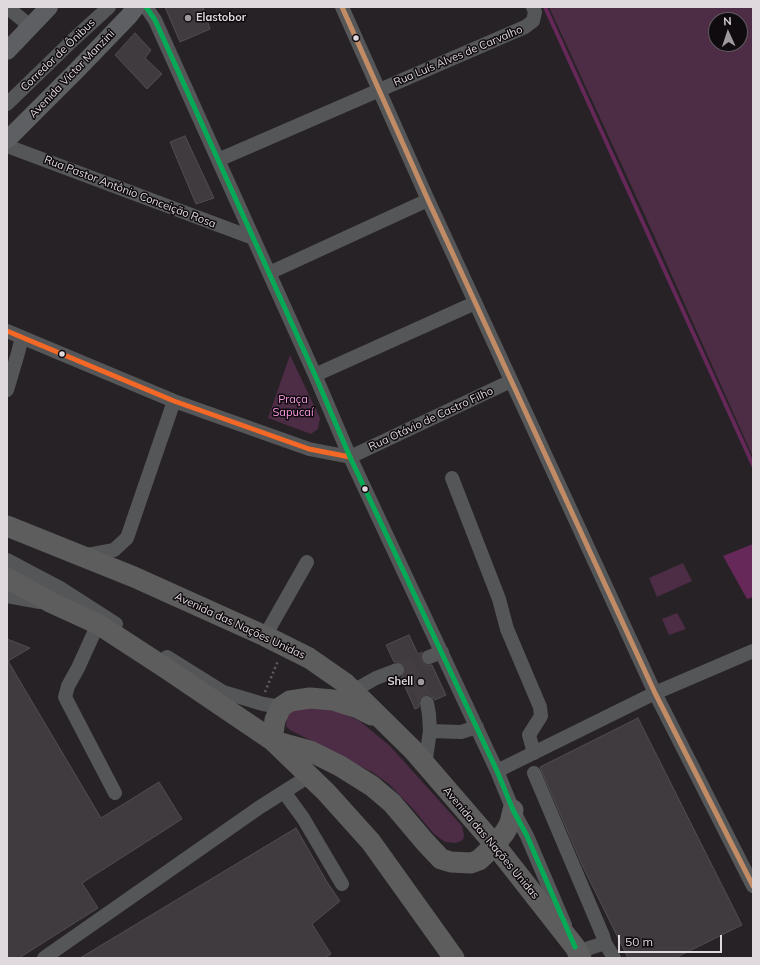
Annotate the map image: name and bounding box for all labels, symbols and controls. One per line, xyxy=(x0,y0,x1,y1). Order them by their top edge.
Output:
place label: Elastobor xyxy=(196,11,246,25)
north arrow xyxy=(708,12,748,52)
marker: Elastobor xyxy=(183,13,193,23)
text: N xyxy=(723,14,732,28)
street label: Corredor de Ônibus xyxy=(18,16,98,94)
street label: Rua Luís Alves de Carvalho xyxy=(392,23,524,89)
street label: Avenida Víctor Manzini xyxy=(27,27,117,121)
unlabelled marker xyxy=(351,33,361,43)
street label: Rua Pastor Antônio Conceição Rosa xyxy=(42,153,218,231)
unlabelled marker xyxy=(57,349,67,359)
street label: Rua Otávio de Castro Filho xyxy=(367,384,495,454)
park label: Praça Sapucaí xyxy=(272,393,314,419)
unlabelled marker xyxy=(360,484,370,494)
street label: Avenida das Nações Unidas xyxy=(173,590,307,662)
place label: Shell xyxy=(388,675,413,689)
marker: Shell xyxy=(416,677,426,687)
street label: Avenida das Nações Unidas xyxy=(440,784,542,902)
scale bar xyxy=(620,927,724,953)
text: 50 m xyxy=(625,934,653,949)

